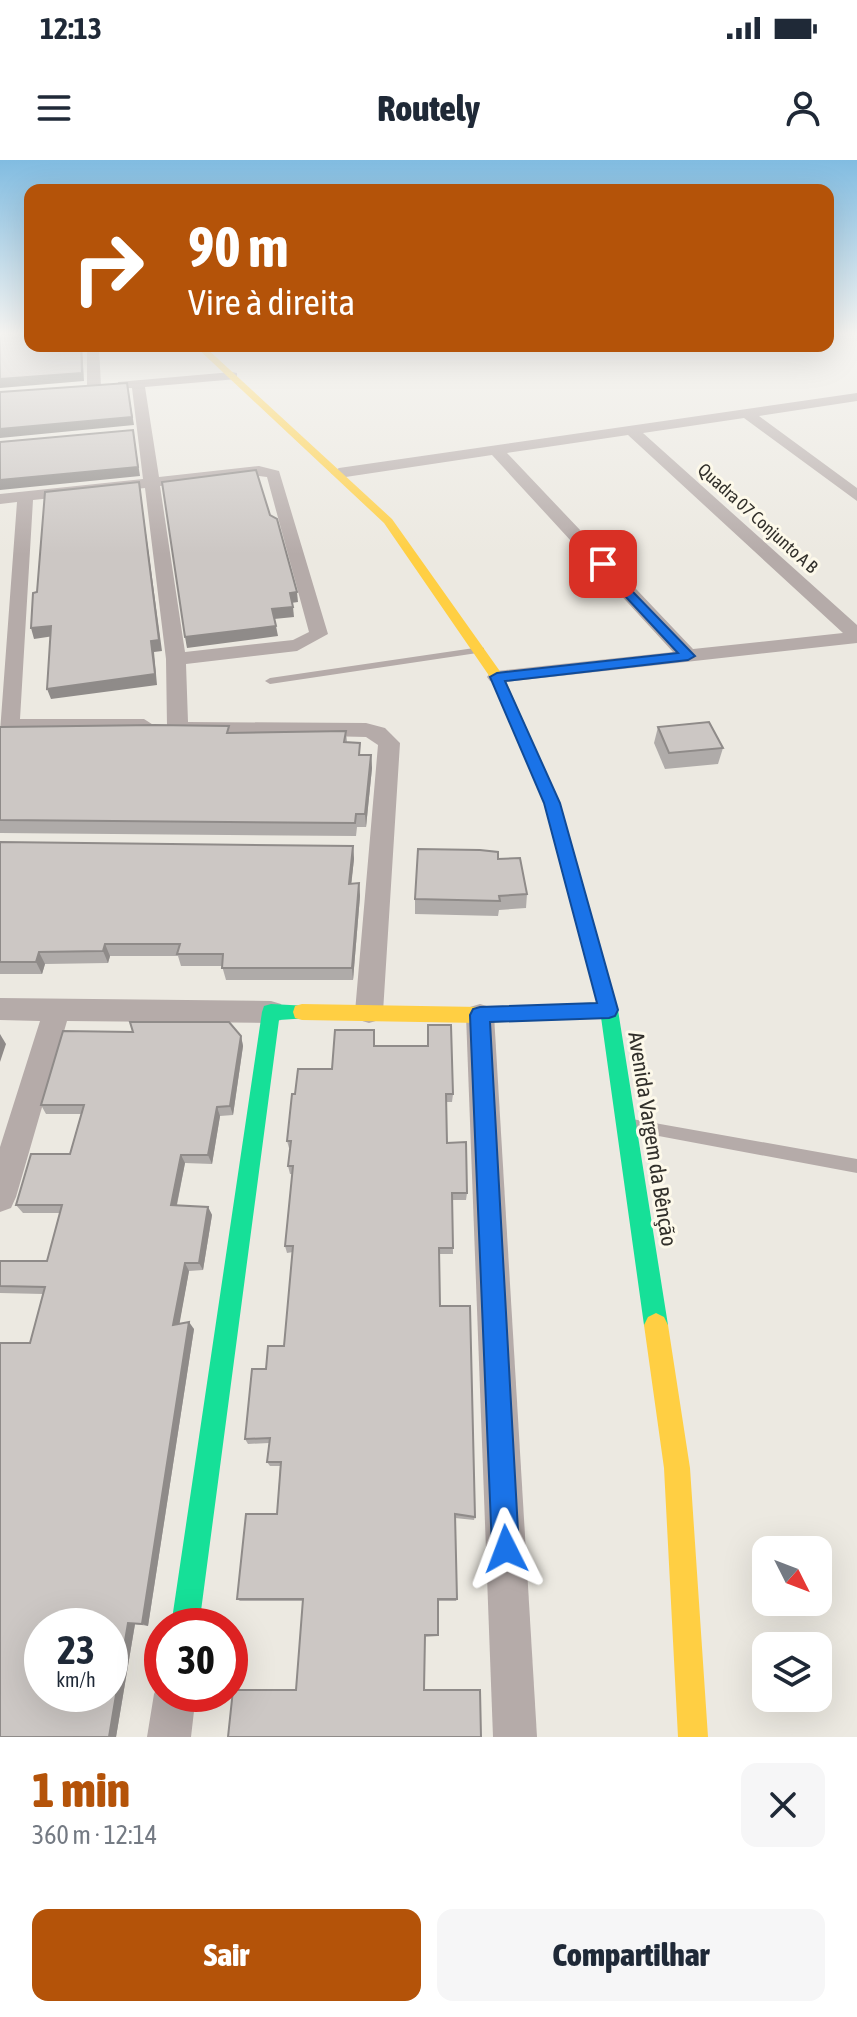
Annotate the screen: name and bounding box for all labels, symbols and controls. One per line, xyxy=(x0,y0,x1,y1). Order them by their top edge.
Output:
text: 12:13 xyxy=(40,11,102,45)
icon: menu xyxy=(32,86,76,130)
icon: person xyxy=(781,86,825,130)
text: Routely xyxy=(377,87,480,129)
text: 90 m xyxy=(188,215,289,279)
icon: right xyxy=(56,216,160,320)
text: Vire à direita xyxy=(188,281,355,323)
street label: Quadra 07 Conjunto A B xyxy=(694,459,823,578)
pin xyxy=(569,530,637,598)
icon: arrive xyxy=(581,542,625,586)
street label: Avenida Vargem da Bênção xyxy=(623,1030,683,1248)
position arrow xyxy=(464,1507,548,1591)
north arrow xyxy=(752,1536,832,1616)
map controls xyxy=(752,1536,832,1712)
speed limit sign: 30 xyxy=(144,1608,248,1712)
text: 23 xyxy=(57,1627,95,1672)
button: layers xyxy=(752,1632,832,1712)
text: km/h xyxy=(56,1668,96,1691)
text: 1 min xyxy=(32,1762,130,1817)
button: close xyxy=(741,1763,825,1847)
text: 360 m · 12:14 xyxy=(32,1820,157,1850)
button: Sair xyxy=(32,1909,421,2001)
button: Compartilhar xyxy=(437,1909,825,2001)

